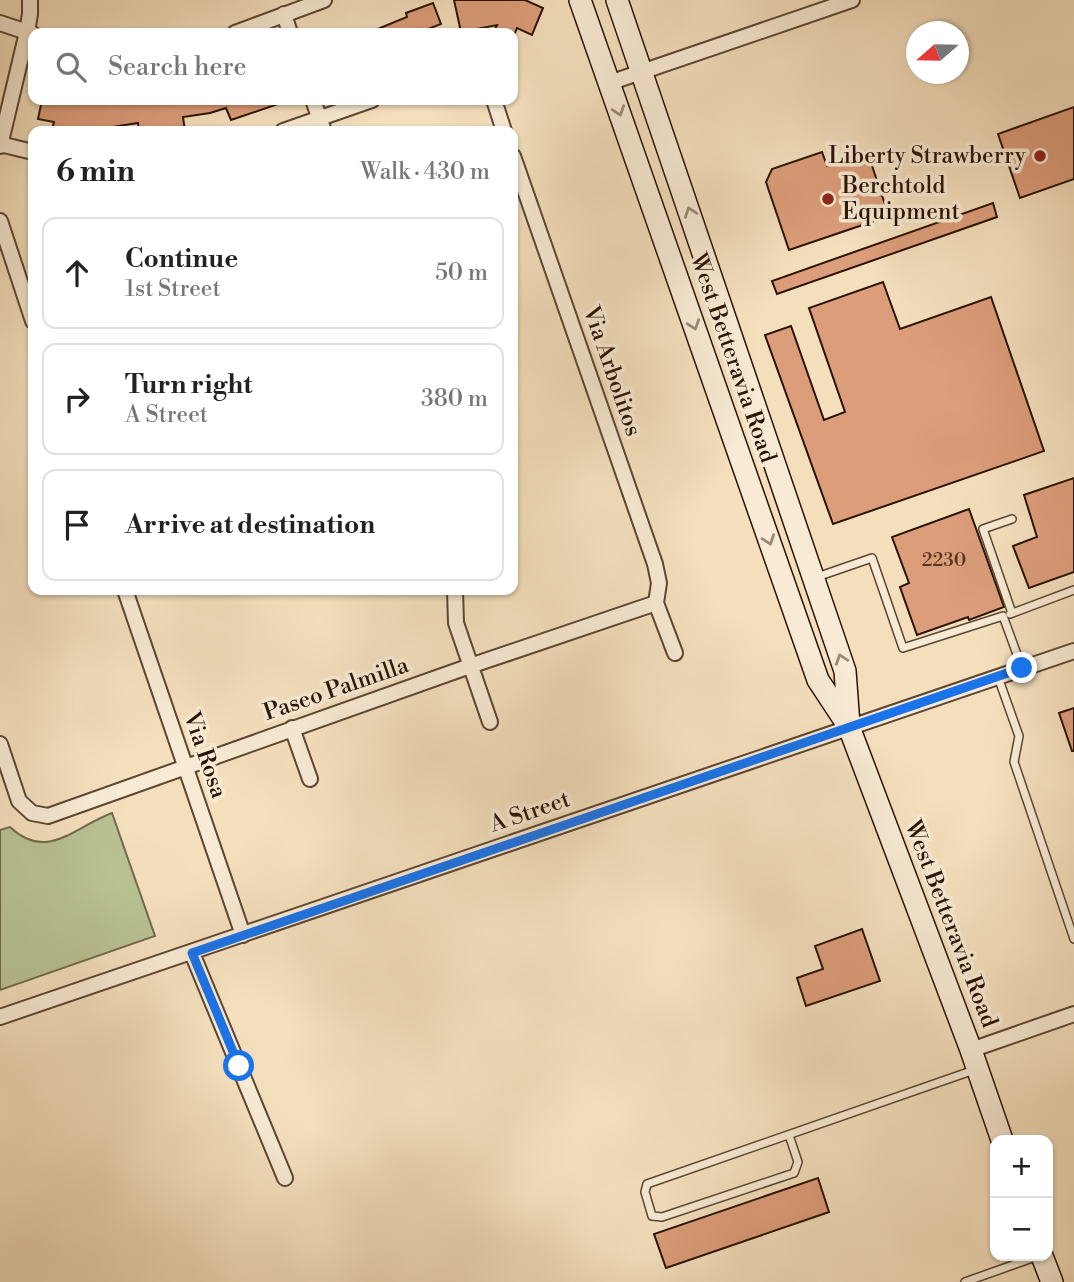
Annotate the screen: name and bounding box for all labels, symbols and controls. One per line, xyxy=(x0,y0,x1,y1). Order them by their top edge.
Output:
north arrow xyxy=(906,21,969,84)
search box xyxy=(28,28,518,105)
icon: search xyxy=(52,48,90,86)
text: Search here xyxy=(108,51,247,83)
one-way arrow xyxy=(611,104,625,116)
place label: Liberty Strawberry xyxy=(828,142,1027,170)
marker: Liberty Strawberry xyxy=(1032,148,1048,164)
text: 6 min xyxy=(56,153,135,191)
text: Walk · 430 m xyxy=(360,158,490,186)
place label: Berchtold Equipment xyxy=(841,172,960,226)
marker: Berchtold Equipment xyxy=(820,191,836,207)
one-way arrow xyxy=(683,206,698,218)
text: Continue xyxy=(125,243,238,275)
street label: West Betteravia Road xyxy=(684,249,782,466)
icon: ahead xyxy=(58,254,96,292)
text: 50 m xyxy=(435,259,488,287)
text: 1st Street xyxy=(125,275,221,303)
street label: Via Arbolitos xyxy=(576,301,647,440)
one-way arrow xyxy=(686,319,700,331)
text: Turn right xyxy=(125,369,253,401)
icon: right xyxy=(58,380,96,418)
text: 380 m xyxy=(421,385,488,413)
text: A Street xyxy=(125,401,208,429)
icon: arrive xyxy=(58,506,96,544)
text: Arrive at destination xyxy=(125,509,375,541)
one-way arrow xyxy=(761,534,775,546)
house number: 2230 xyxy=(922,548,966,572)
street label: Paseo Palmilla xyxy=(260,651,413,727)
route end xyxy=(1006,652,1037,683)
one-way arrow xyxy=(835,654,849,666)
street label: Via Rosa xyxy=(177,707,233,802)
street label: A Street xyxy=(485,785,574,839)
street label: West Betteravia Road xyxy=(898,815,1003,1032)
route start xyxy=(223,1050,254,1081)
map controls xyxy=(990,1135,1053,1261)
button: + xyxy=(990,1135,1053,1198)
button: − xyxy=(990,1198,1053,1261)

